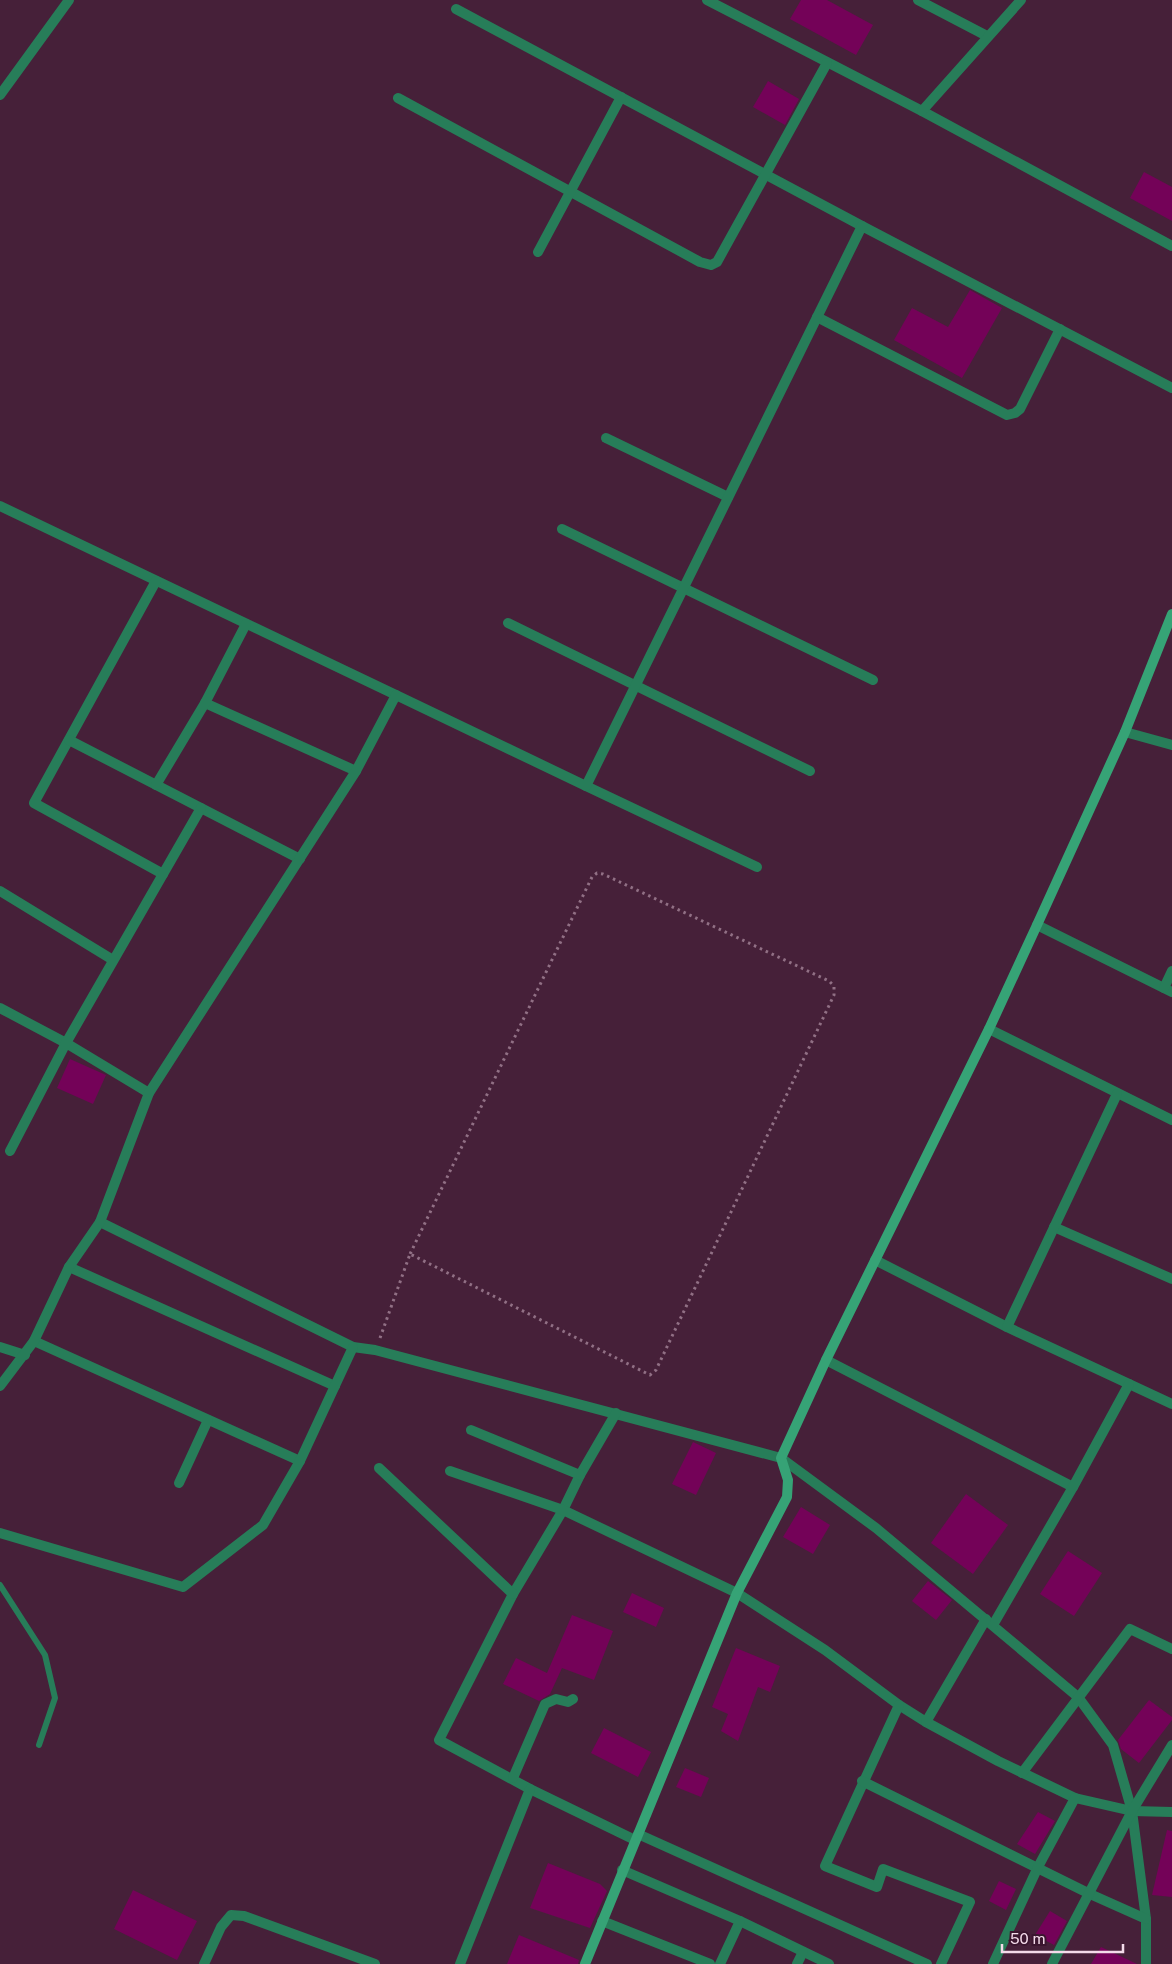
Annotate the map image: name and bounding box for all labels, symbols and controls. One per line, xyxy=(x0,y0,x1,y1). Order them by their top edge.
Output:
scale bar xyxy=(1002,1922,1123,1954)
text: 50 m xyxy=(1010,1930,1045,1947)

